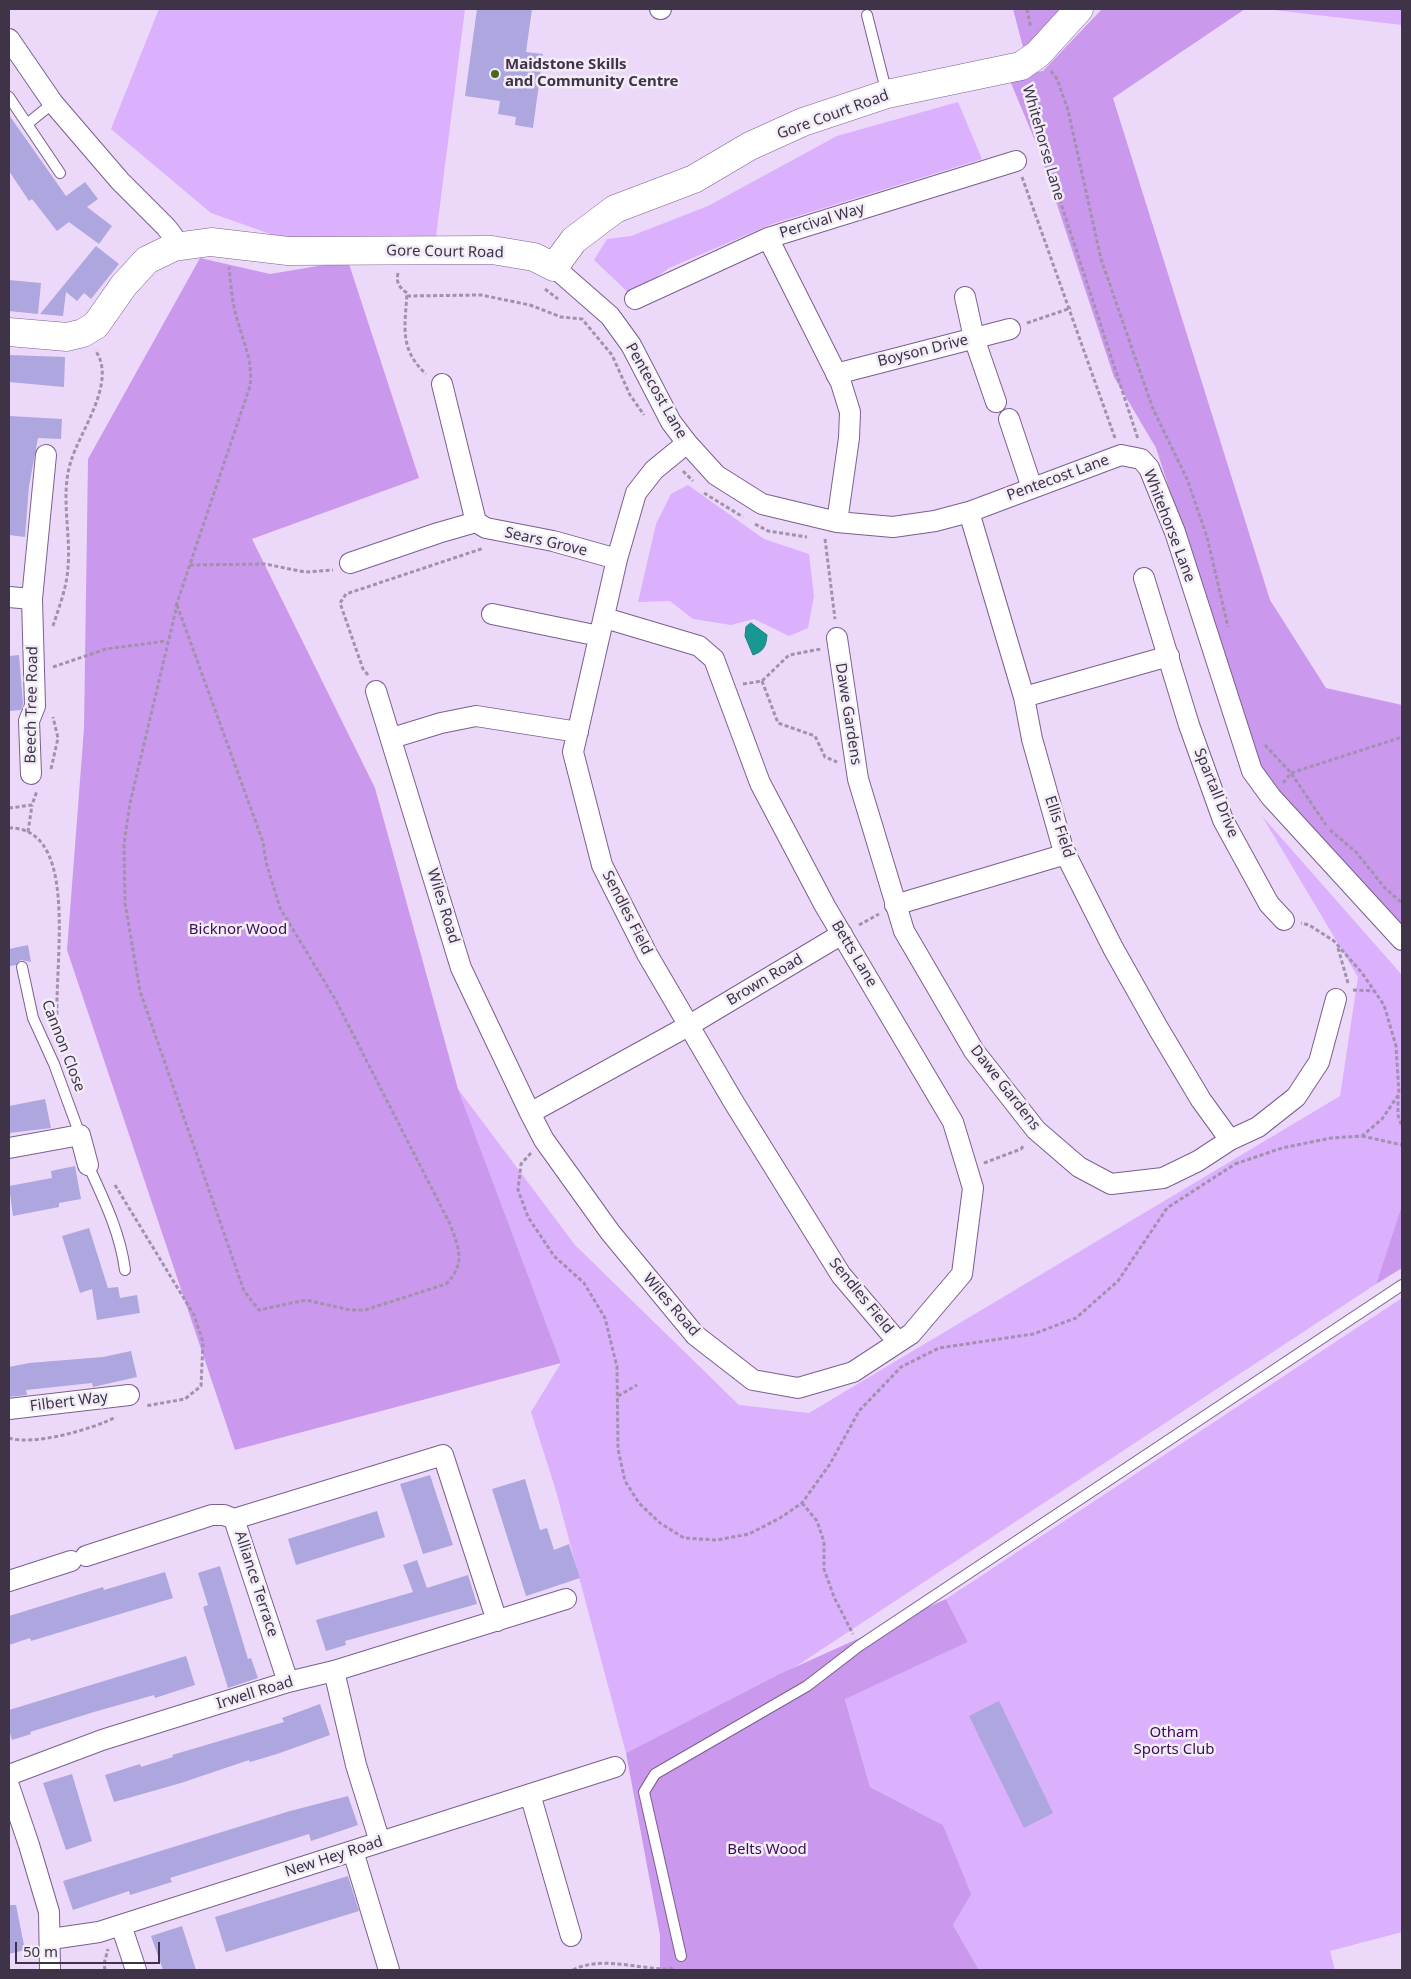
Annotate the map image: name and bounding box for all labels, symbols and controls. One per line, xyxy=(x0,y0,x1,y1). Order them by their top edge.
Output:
place label: Maidstone Skills and Community Centre xyxy=(505,56,679,91)
marker: Maidstone Skills and Community Centre xyxy=(489,68,501,80)
street label: Whitehorse Lane xyxy=(1018,83,1068,203)
street label: Gore Court Road xyxy=(775,86,891,144)
street label: Percival Way xyxy=(777,200,867,242)
street label: Gore Court Road xyxy=(386,242,504,262)
street label: Boyson Drive xyxy=(876,331,970,371)
street label: Pentecost Lane xyxy=(621,340,691,442)
street label: Pentecost Lane xyxy=(1004,451,1112,505)
street label: Whitehorse Lane xyxy=(1139,467,1199,585)
street label: Sears Grove xyxy=(503,524,589,560)
street label: Beech Tree Road xyxy=(22,646,42,764)
street label: Dawe Gardens xyxy=(831,662,865,766)
street label: Spartall Drive xyxy=(1190,746,1242,840)
street label: Ellis Field xyxy=(1041,794,1077,860)
street label: Wiles Road xyxy=(423,866,463,946)
street label: Sendles Field xyxy=(598,868,656,958)
street label: Betts Lane xyxy=(827,918,881,990)
park label: Bicknor Wood xyxy=(189,921,287,939)
street label: Brown Road xyxy=(724,950,806,1010)
street label: Cannon Close xyxy=(37,998,89,1094)
street label: Dawe Gardens xyxy=(966,1042,1044,1134)
street label: Sendles Field xyxy=(825,1255,897,1337)
street label: Wiles Road xyxy=(639,1270,703,1340)
street label: Filbert Way xyxy=(29,1388,109,1416)
street label: Alliance Terrace xyxy=(230,1529,282,1639)
street label: Irwell Road xyxy=(214,1673,296,1713)
park label: Otham Sports Club xyxy=(1133,1724,1215,1759)
street label: New Hey Road xyxy=(283,1833,385,1881)
park label: Belts Wood xyxy=(727,1841,807,1859)
scale bar xyxy=(18,1932,162,1964)
text: 50 m xyxy=(23,1941,58,1961)

